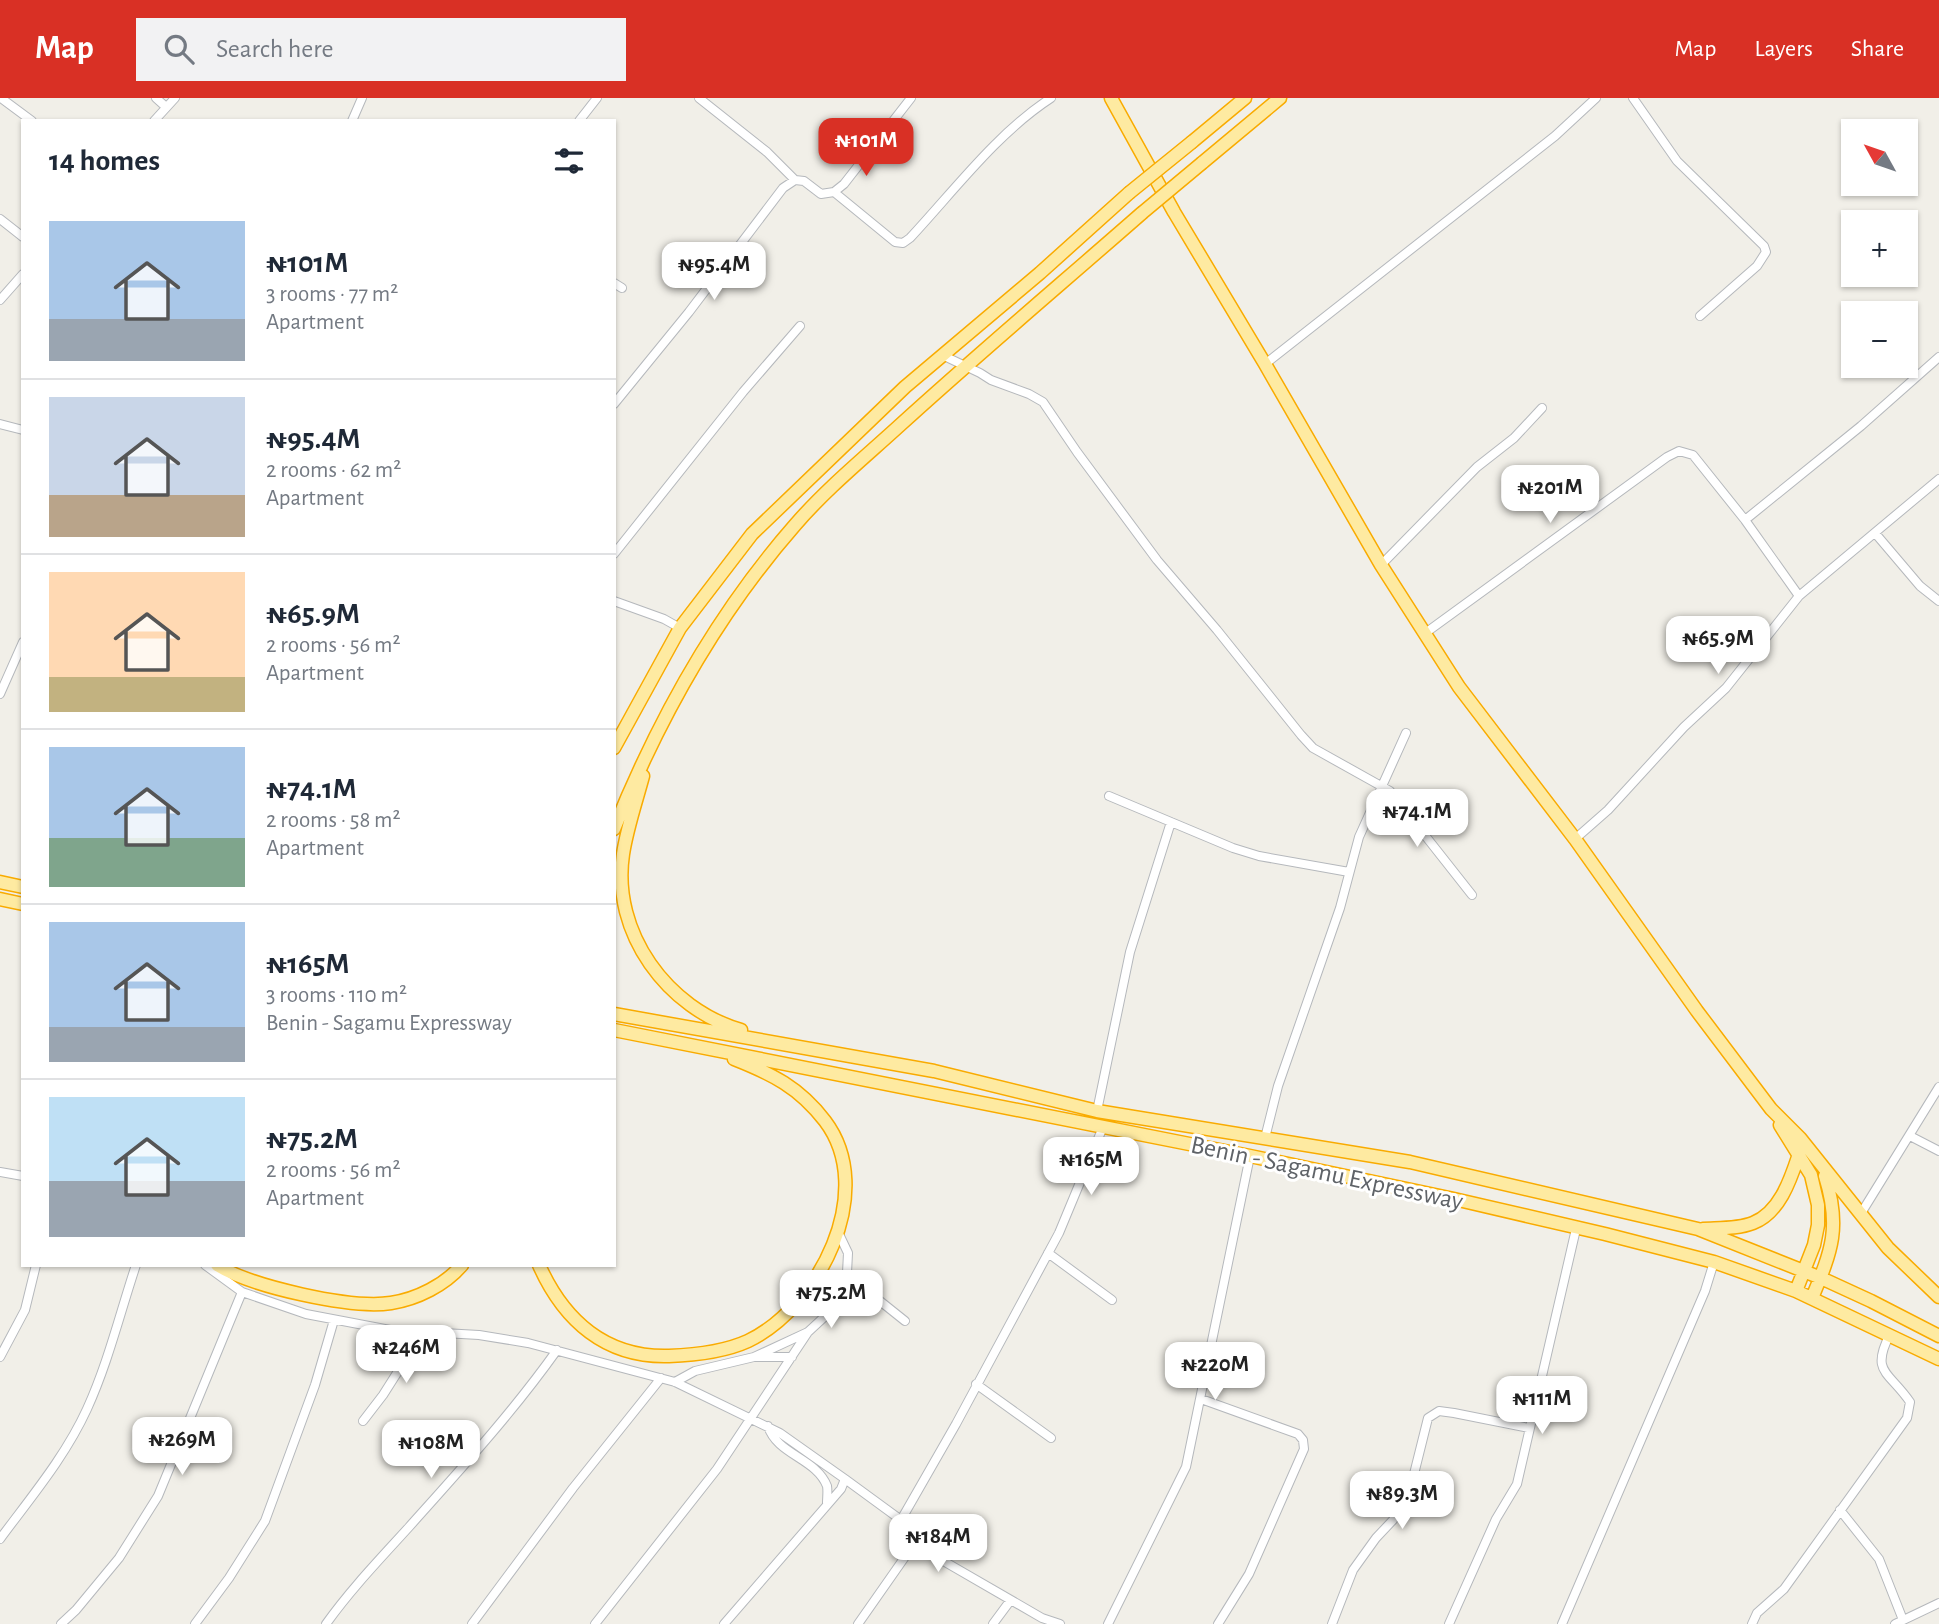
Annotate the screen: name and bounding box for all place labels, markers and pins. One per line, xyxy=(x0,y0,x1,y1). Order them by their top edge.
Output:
pin: ₦101M xyxy=(817,118,915,178)
pin: ₦95.4M xyxy=(657,242,771,302)
pin: ₦201M xyxy=(1501,466,1599,525)
pin: ₦65.9M xyxy=(1661,616,1775,676)
pin: ₦74.1M xyxy=(1360,790,1474,849)
pin: ₦165M xyxy=(1042,1138,1140,1197)
pin: ₦75.2M xyxy=(774,1270,888,1330)
pin: ₦246M xyxy=(357,1326,455,1385)
pin: ₦220M xyxy=(1166,1342,1264,1402)
pin: ₦111M xyxy=(1493,1376,1591,1436)
pin: ₦269M xyxy=(133,1418,231,1477)
pin: ₦108M xyxy=(382,1420,480,1480)
pin: ₦89.3M xyxy=(1345,1472,1459,1531)
pin: ₦184M xyxy=(889,1514,987,1574)

